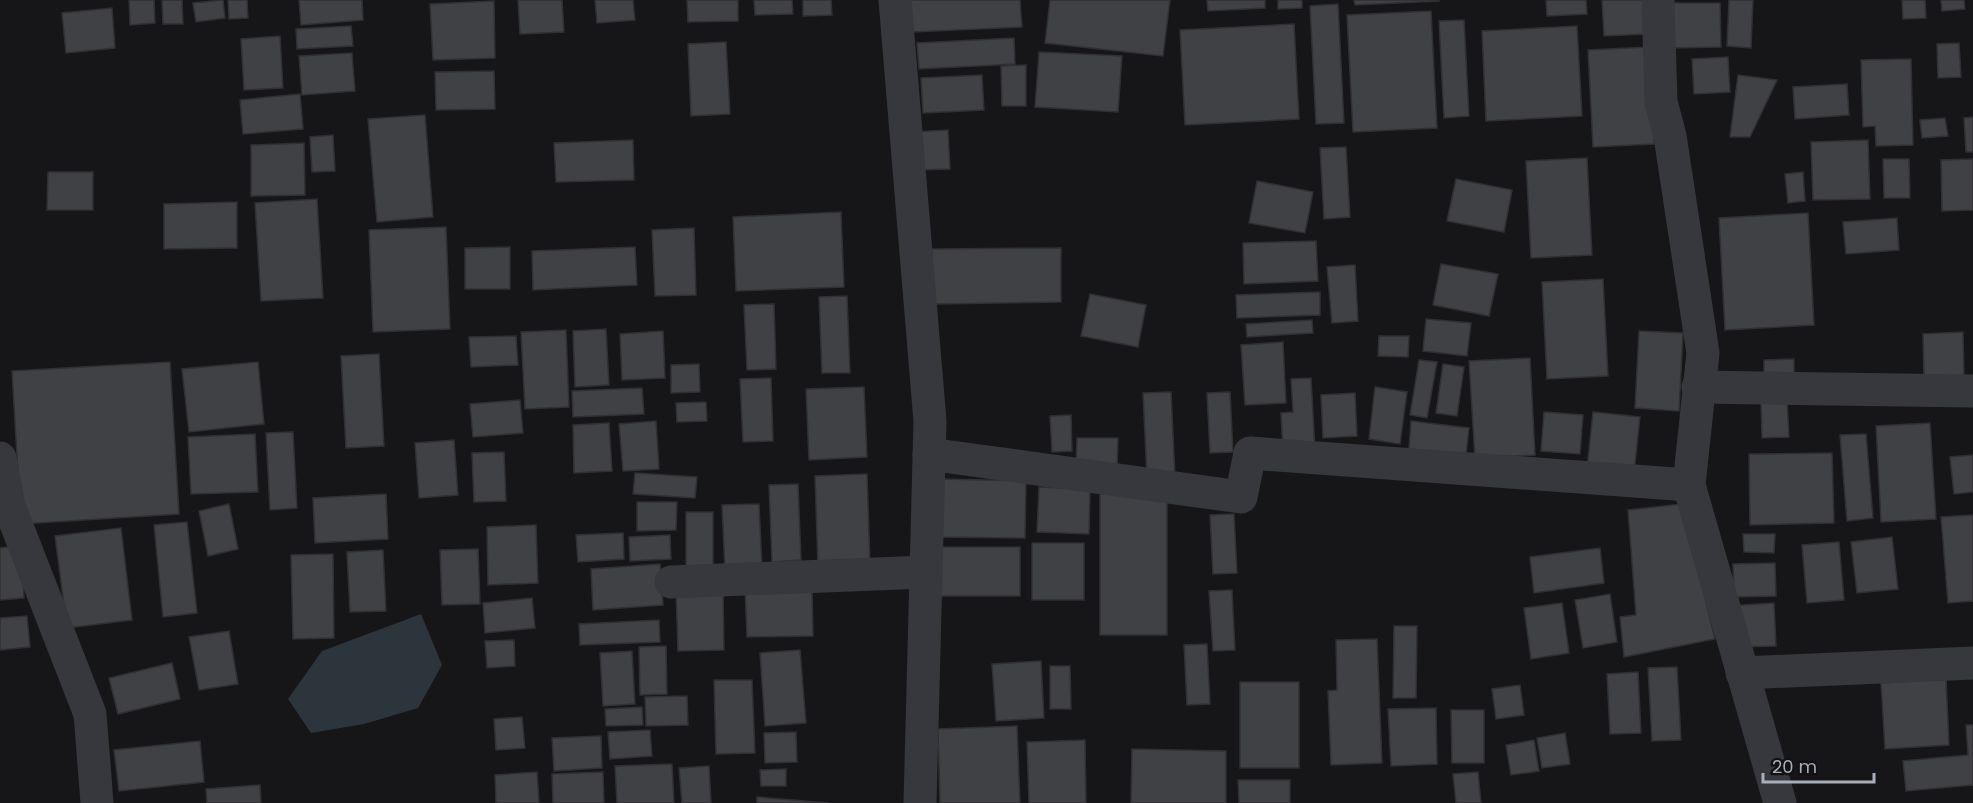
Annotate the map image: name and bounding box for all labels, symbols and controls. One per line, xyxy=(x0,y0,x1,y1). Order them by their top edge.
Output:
scale bar xyxy=(1763,746,1874,784)
text: 20 m xyxy=(1772,754,1817,779)

